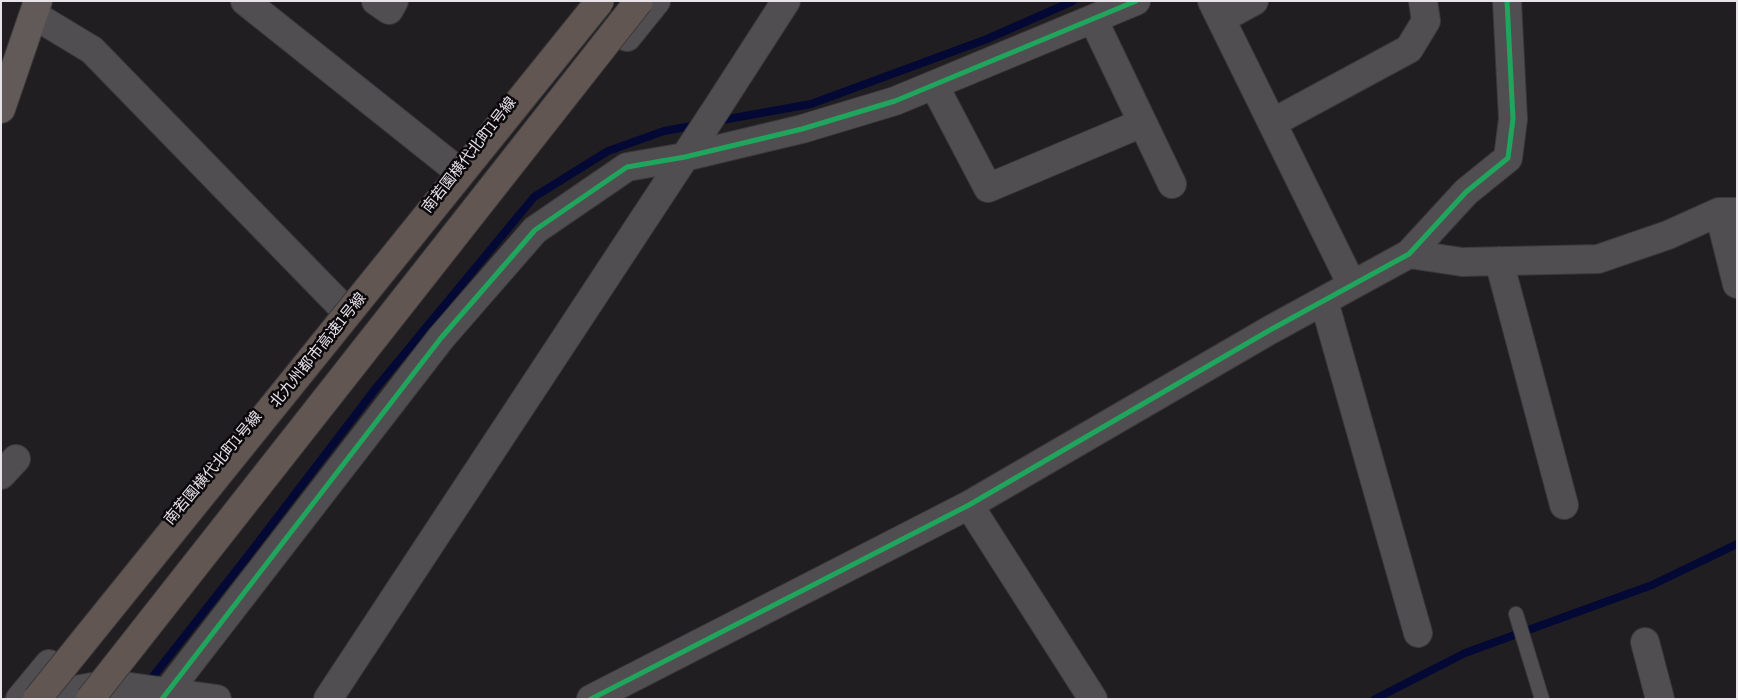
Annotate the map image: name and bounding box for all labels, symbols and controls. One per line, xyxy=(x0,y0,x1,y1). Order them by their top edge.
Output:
street label: 南若園横代北町1号線 xyxy=(418,93,520,217)
street label: 北九州都市高速1号線 xyxy=(266,289,370,411)
street label: 南若園横代北町1号線 xyxy=(160,408,266,528)

